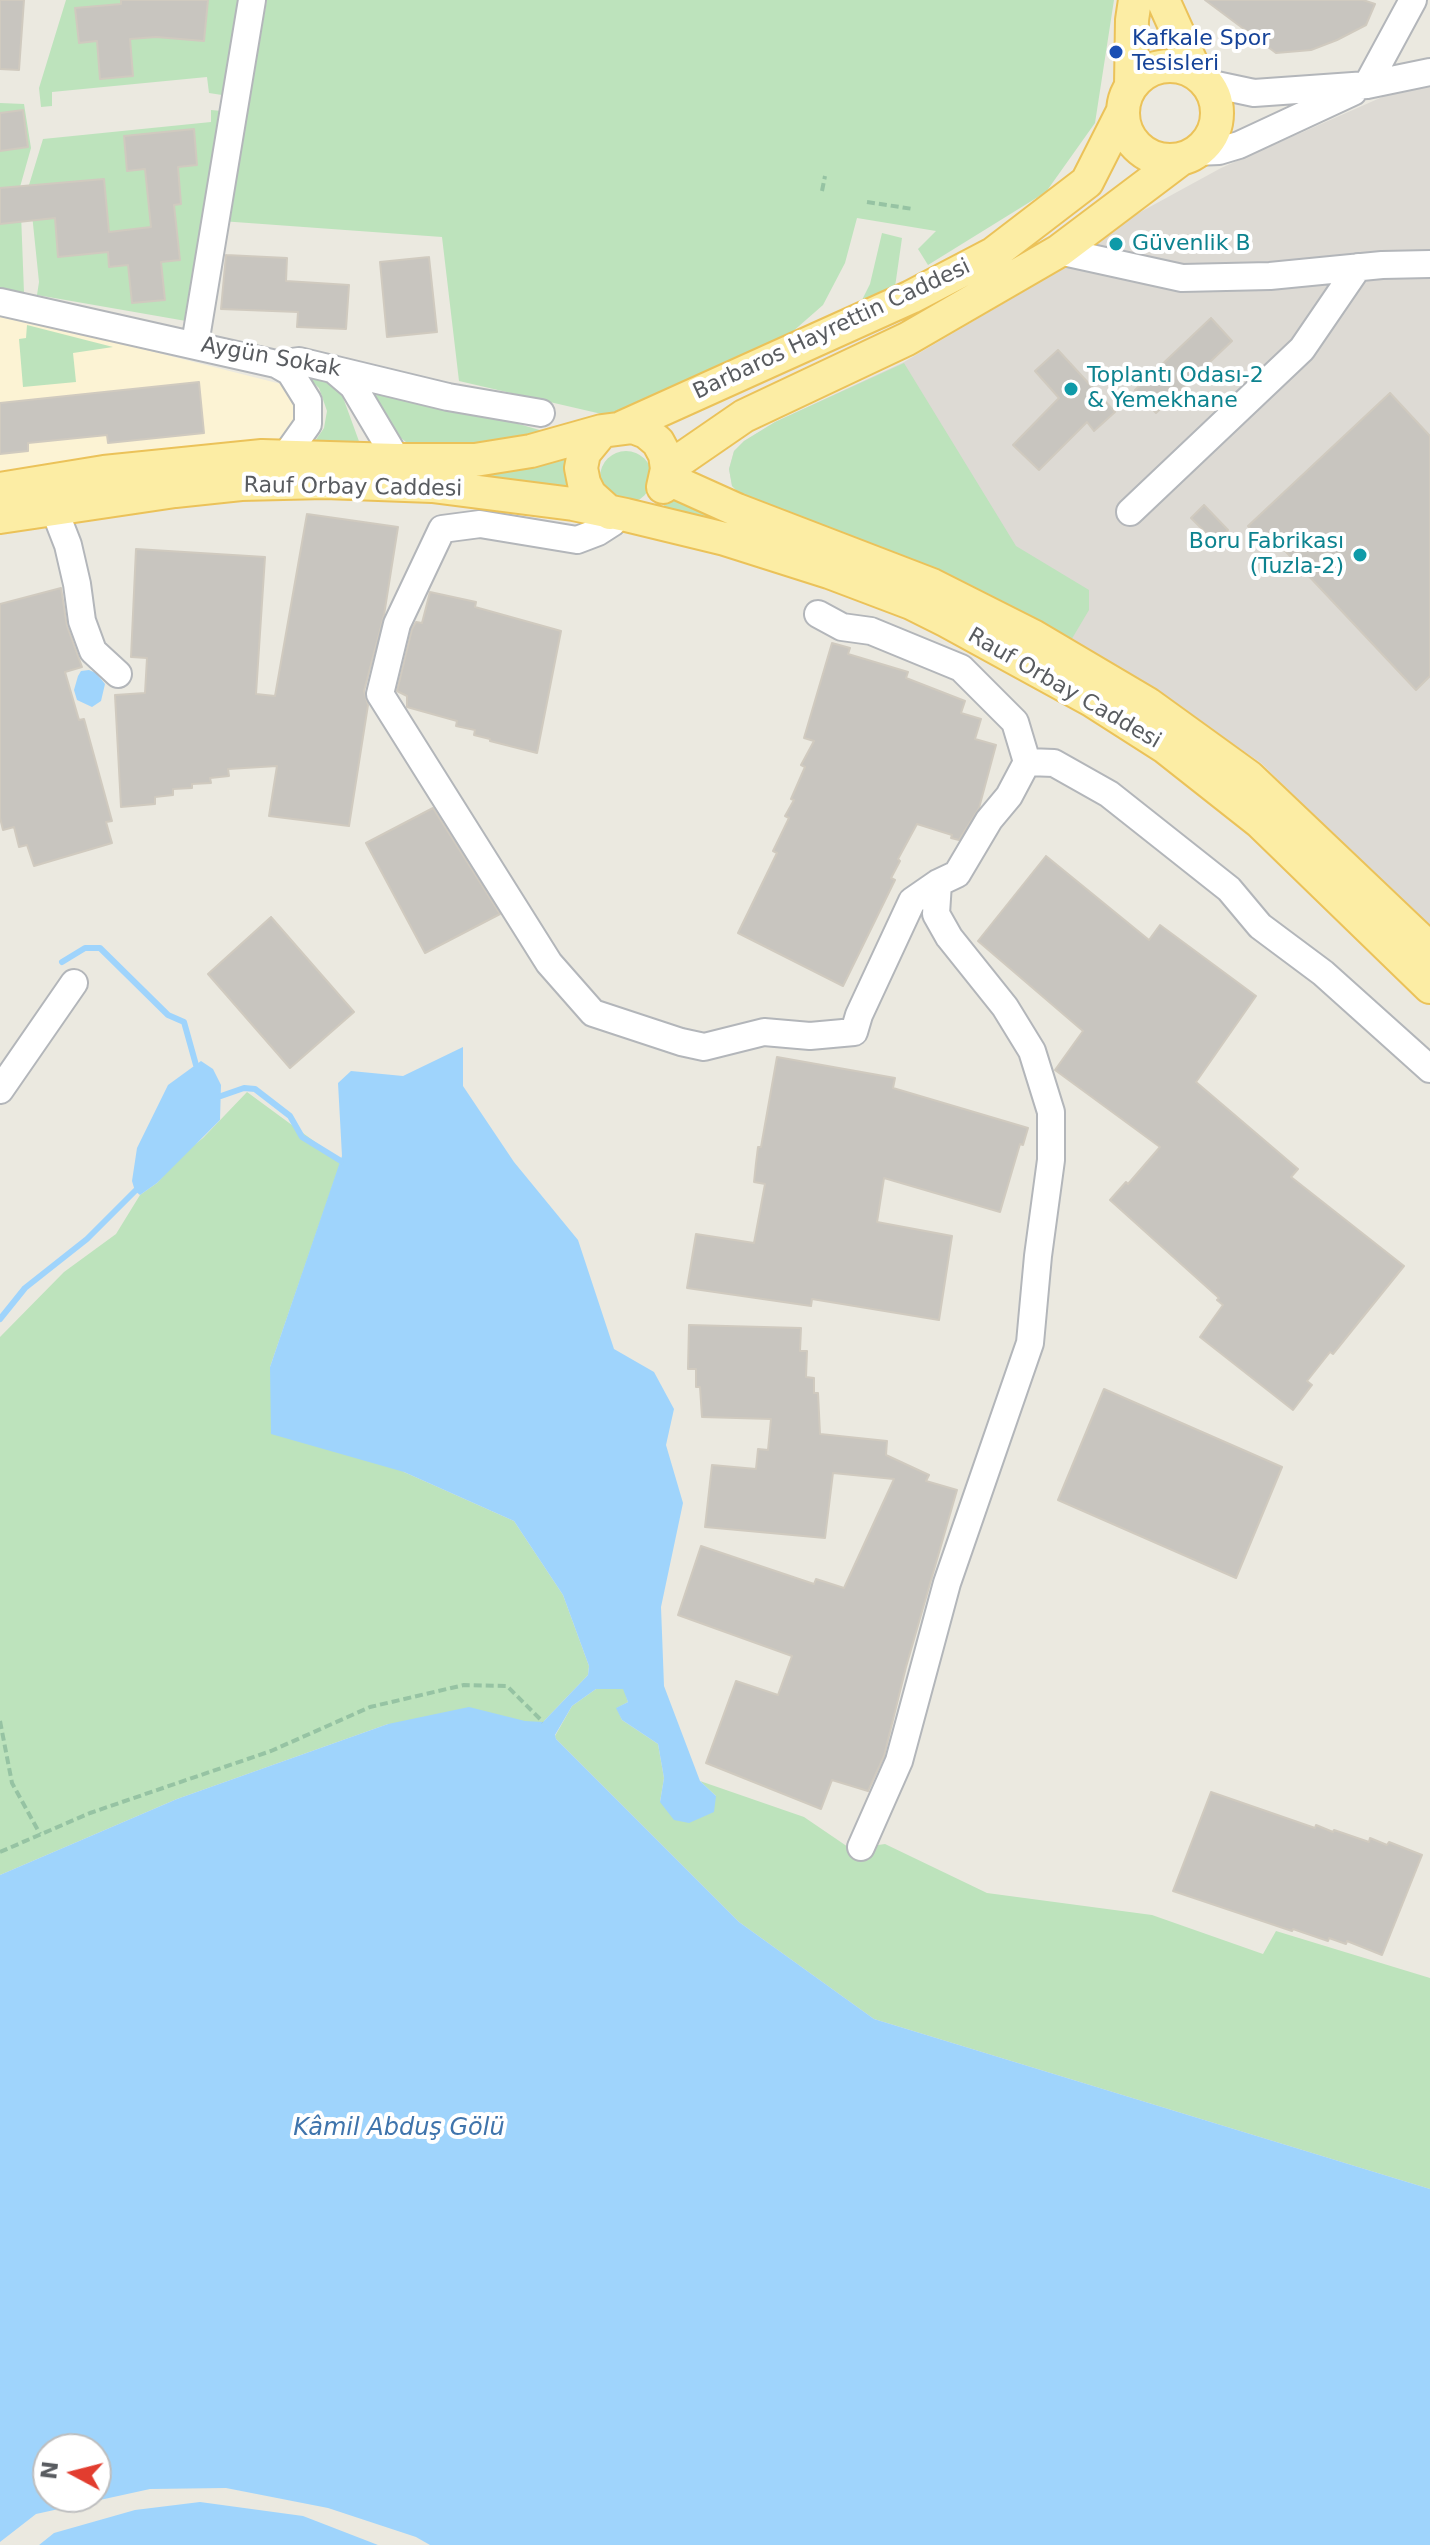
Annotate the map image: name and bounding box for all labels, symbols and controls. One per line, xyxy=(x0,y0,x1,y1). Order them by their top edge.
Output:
place label: Kafkale Spor Tesisleri xyxy=(1132,26,1270,78)
marker: Kafkale Spor Tesisleri xyxy=(1107,43,1125,61)
place label: Güvenlik B xyxy=(1132,231,1251,257)
marker: Güvenlik B xyxy=(1107,235,1125,253)
street label: Barbaros Hayrettin Caddesi xyxy=(689,254,975,406)
street label: Aygün Sokak xyxy=(199,333,343,383)
place label: Toplantı Odası-2 & Yemekhane xyxy=(1087,363,1264,414)
marker: Toplantı Odası-2 & Yemekhane xyxy=(1062,380,1080,398)
street label: Rauf Orbay Caddesi xyxy=(243,473,463,503)
place label: Boru Fabrikası (Tuzla-2) xyxy=(1189,529,1344,580)
marker: Boru Fabrikası (Tuzla-2) xyxy=(1351,546,1369,564)
street label: Rauf Orbay Caddesi xyxy=(963,623,1165,755)
water label: Kâmil Abduş Gölü xyxy=(293,2115,505,2143)
north arrow xyxy=(32,2433,112,2513)
text: N xyxy=(36,2460,63,2481)

